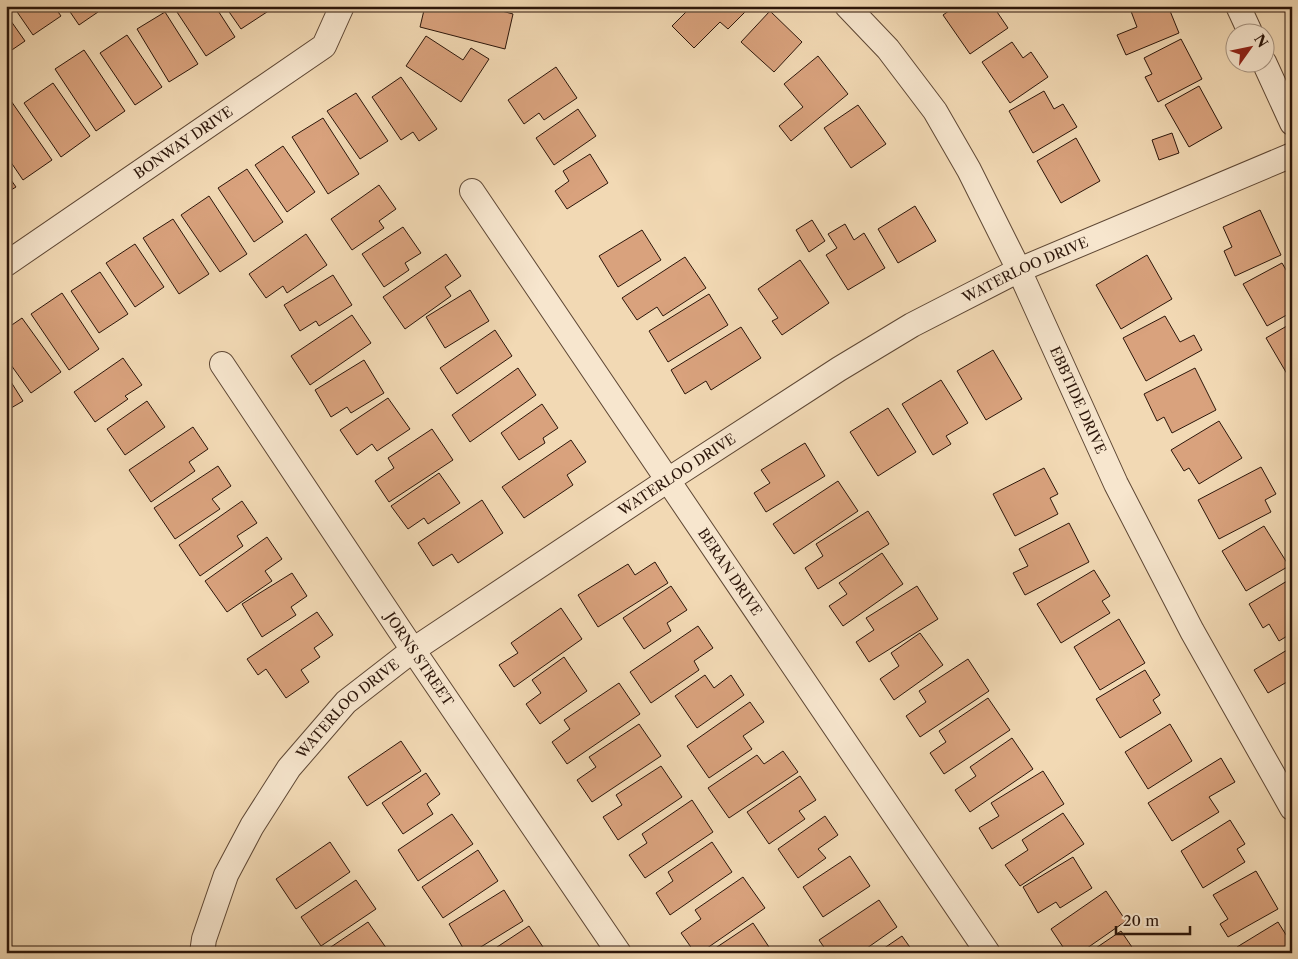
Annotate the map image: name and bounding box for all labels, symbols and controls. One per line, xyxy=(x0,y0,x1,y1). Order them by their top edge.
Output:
north arrow xyxy=(1226,22,1276,72)
text: N xyxy=(1250,31,1272,51)
street label: BONWAY DRIVE xyxy=(130,102,236,183)
street label: WATERLOO DRIVE xyxy=(959,233,1091,307)
street label: EBBTIDE DRIVE xyxy=(1046,344,1110,457)
street label: WATERLOO DRIVE xyxy=(614,430,739,520)
street label: BERAN DRIVE xyxy=(694,525,766,619)
street label: JORNS STREET xyxy=(380,607,458,710)
street label: WATERLOO DRIVE xyxy=(292,655,403,763)
scale bar xyxy=(1116,904,1189,936)
text: 20 m xyxy=(1123,911,1159,930)

